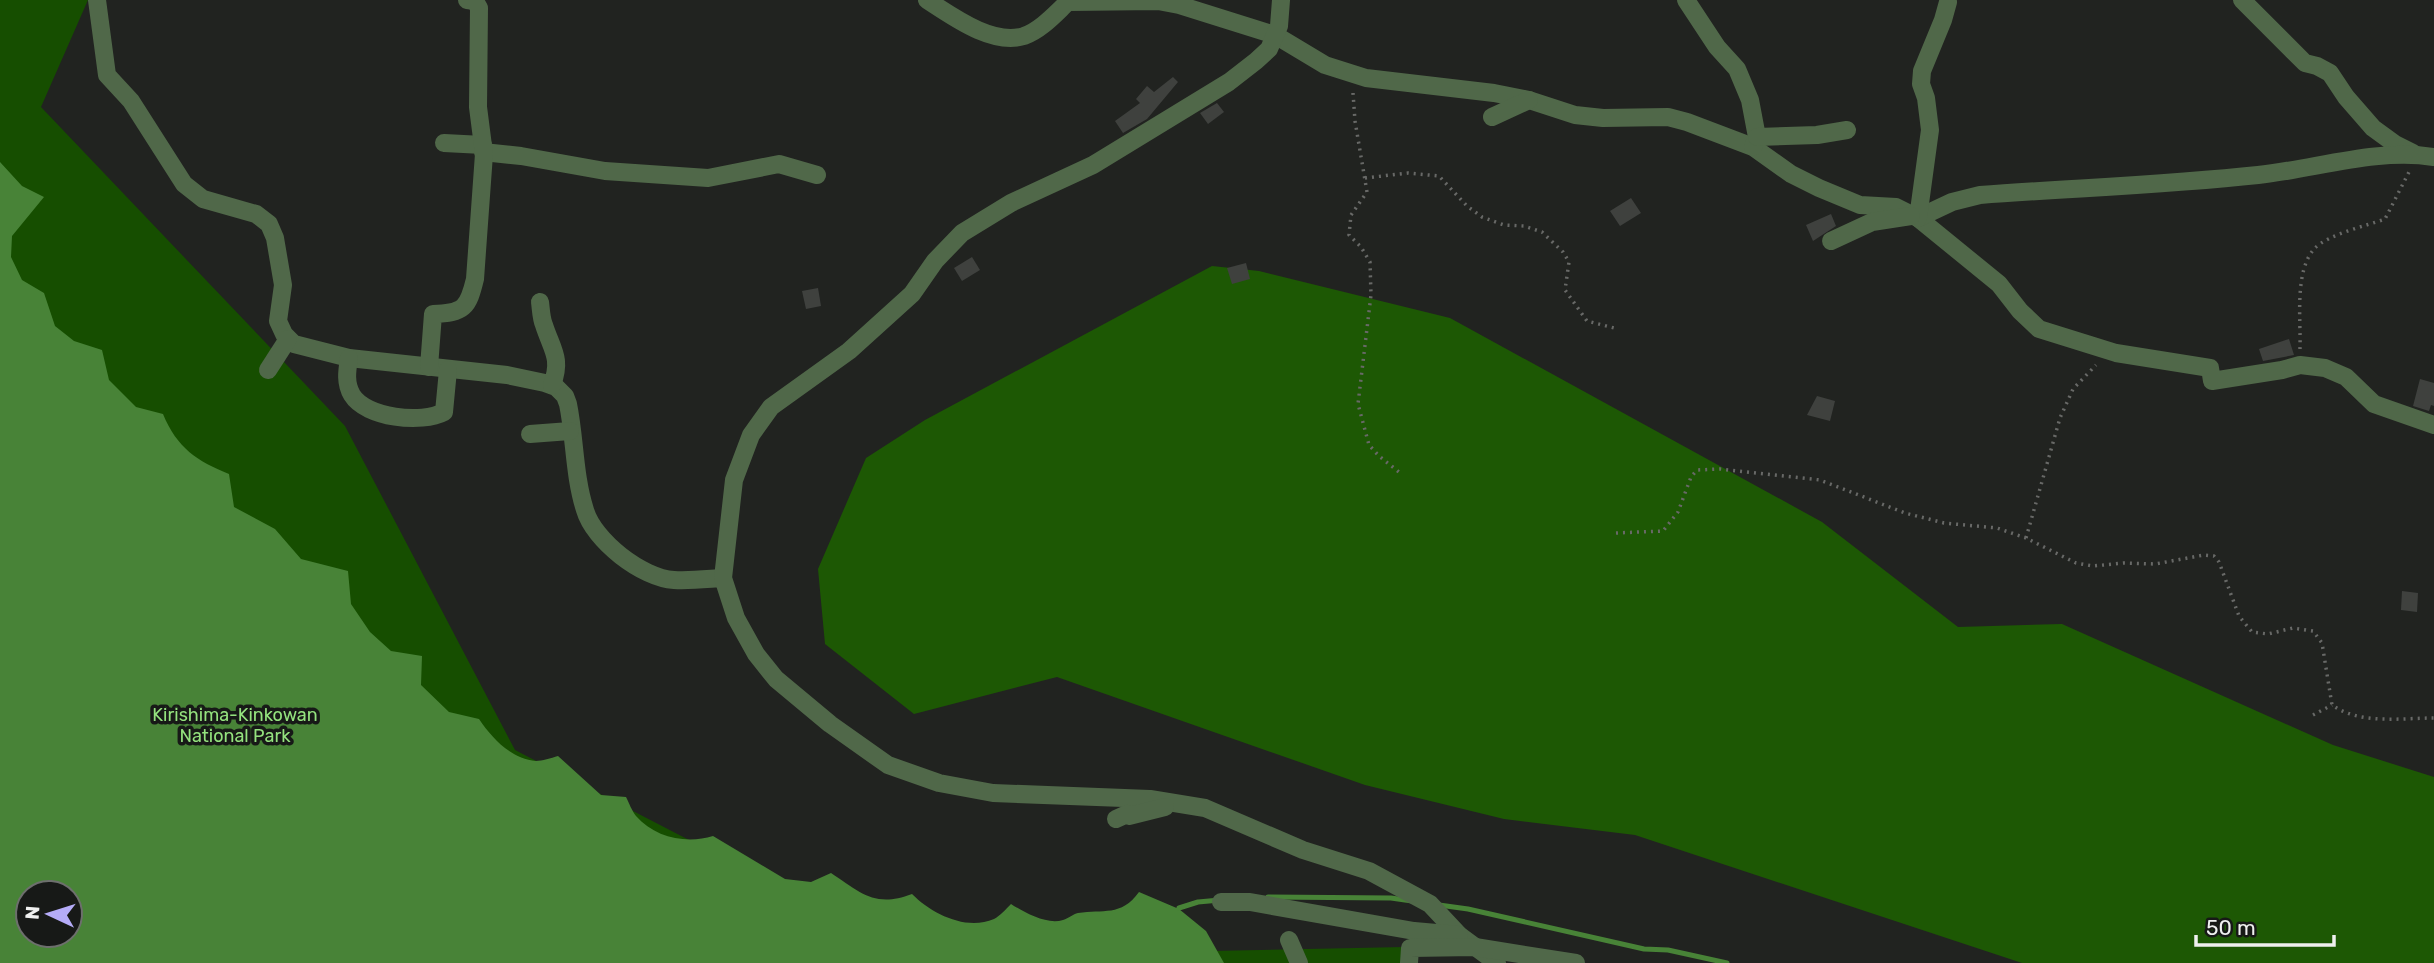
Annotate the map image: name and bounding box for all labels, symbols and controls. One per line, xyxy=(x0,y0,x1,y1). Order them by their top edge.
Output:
park label: Kirishima-Kinkowan National Park xyxy=(152,704,318,747)
north arrow xyxy=(14,879,84,949)
scale bar xyxy=(2196,904,2334,948)
text: N xyxy=(21,905,44,920)
text: 50 m xyxy=(2206,915,2256,940)

